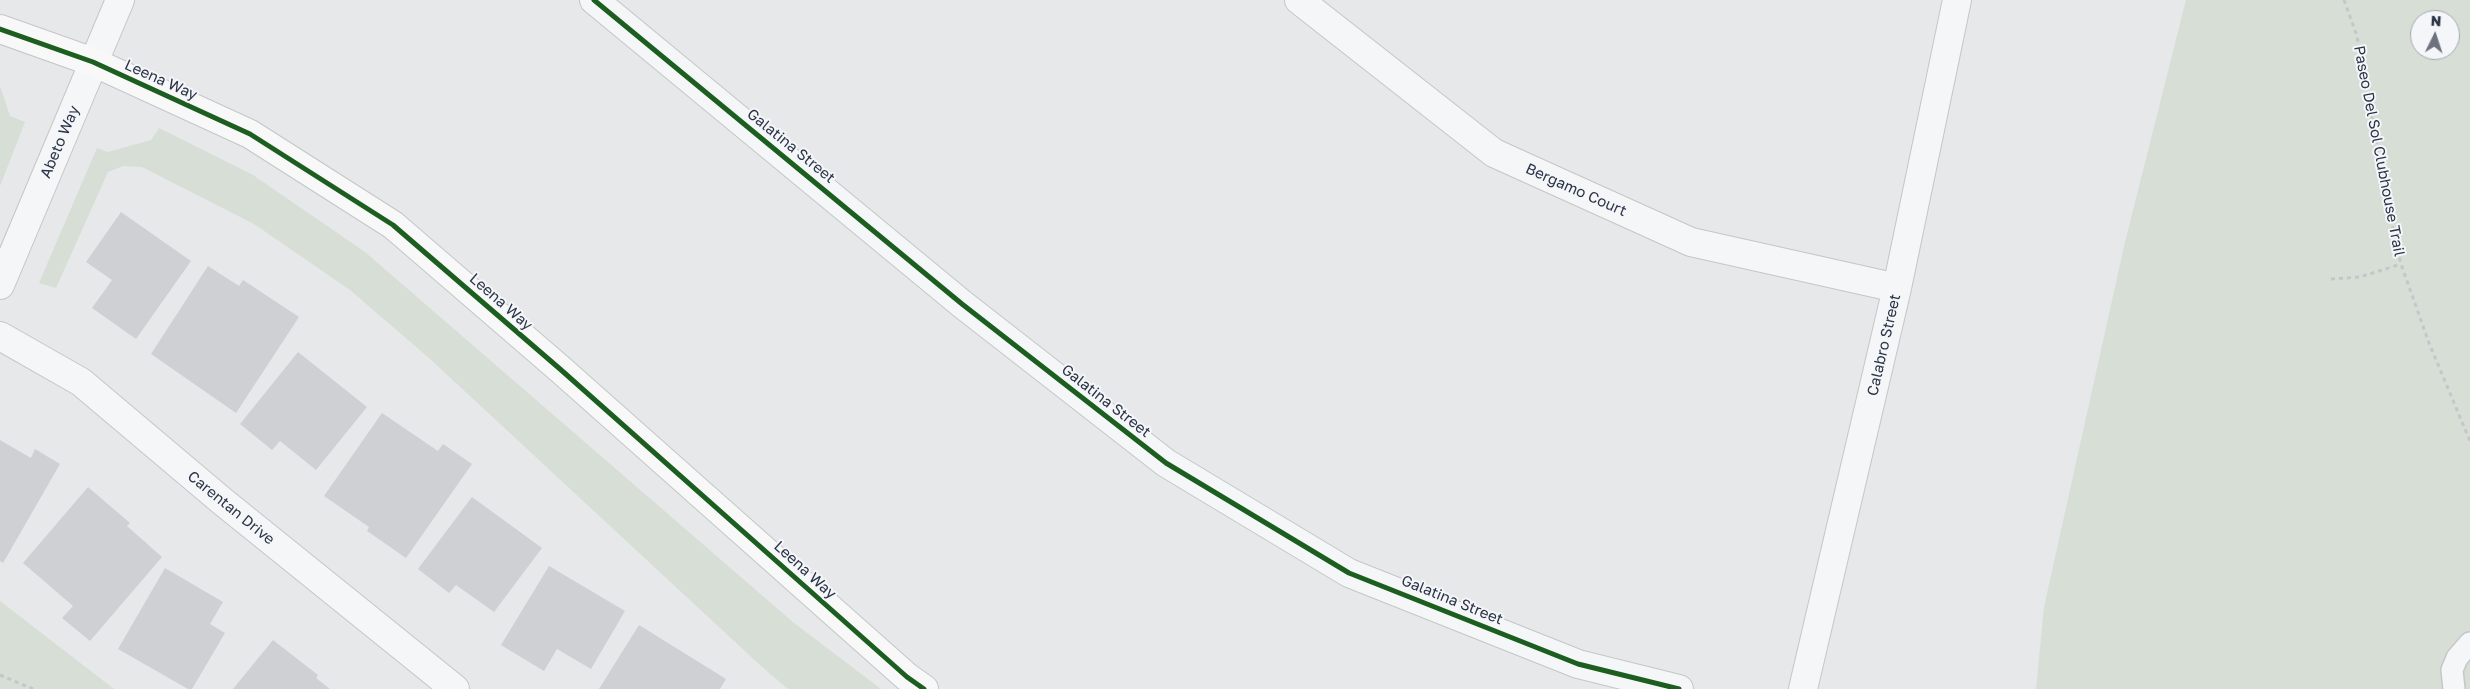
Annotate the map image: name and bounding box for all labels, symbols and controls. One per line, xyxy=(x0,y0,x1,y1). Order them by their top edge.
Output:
north arrow xyxy=(2410,10,2460,60)
text: N xyxy=(2430,12,2442,29)
street label: Paseo Del Sol Clubhouse Trail xyxy=(2350,44,2408,258)
street label: Leena Way xyxy=(122,56,200,104)
street label: Abeto Way xyxy=(37,103,83,181)
street label: Galatina Street xyxy=(743,105,839,187)
street label: Bergamo Court xyxy=(1523,160,1629,220)
street label: Leena Way xyxy=(466,270,536,334)
street label: Calabro Street xyxy=(1864,292,1904,398)
street label: Galatina Street xyxy=(1058,361,1154,441)
street label: Carentan Drive xyxy=(184,467,278,549)
street label: Leena Way xyxy=(770,537,840,603)
street label: Galatina Street xyxy=(1399,571,1505,629)

